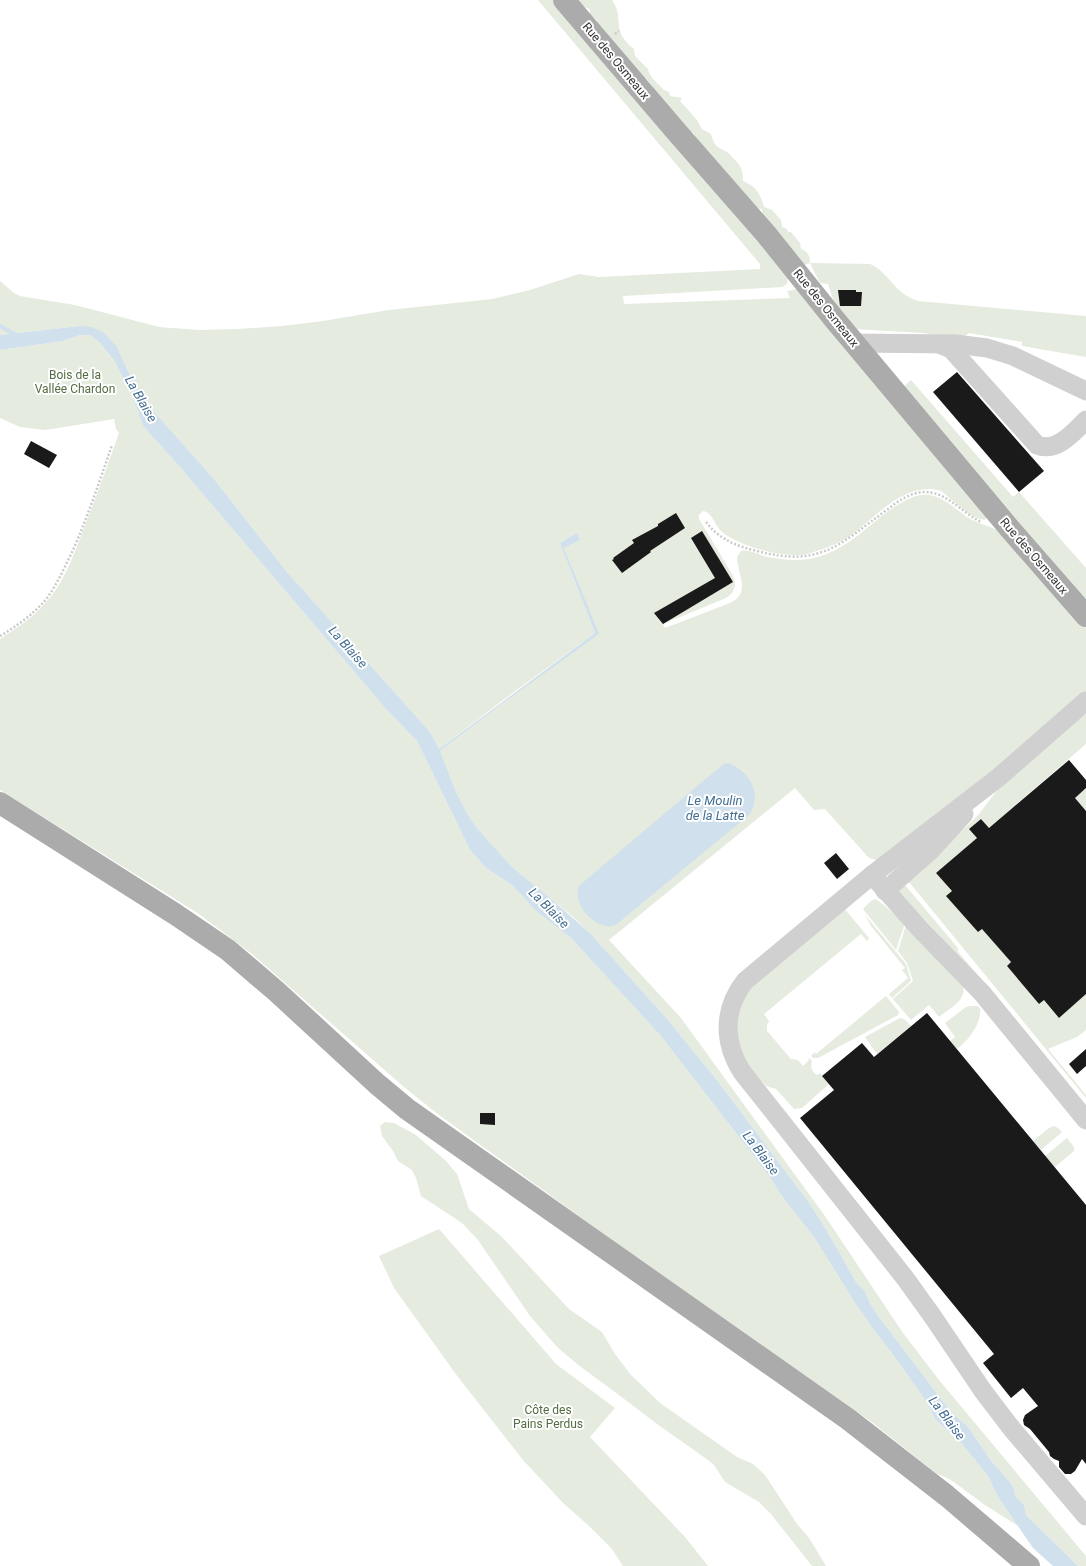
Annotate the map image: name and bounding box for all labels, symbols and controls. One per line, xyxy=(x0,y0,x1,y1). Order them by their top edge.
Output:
street label: Rue des Osmeaux xyxy=(580,20,652,102)
street label: Rue des Osmeaux xyxy=(790,266,862,350)
park label: Bois de la Vallée Chardon xyxy=(35,368,115,396)
water label: La Blaise xyxy=(122,373,160,425)
street label: Rue des Osmeaux xyxy=(997,515,1071,597)
water label: La Blaise xyxy=(325,623,371,671)
water label: Le Moulin de la Latte xyxy=(686,793,745,823)
water label: La Blaise xyxy=(526,885,573,932)
water label: La Blaise xyxy=(740,1128,782,1178)
water label: La Blaise xyxy=(926,1393,968,1443)
park label: Côte des Pains Perdus xyxy=(513,1403,583,1431)

